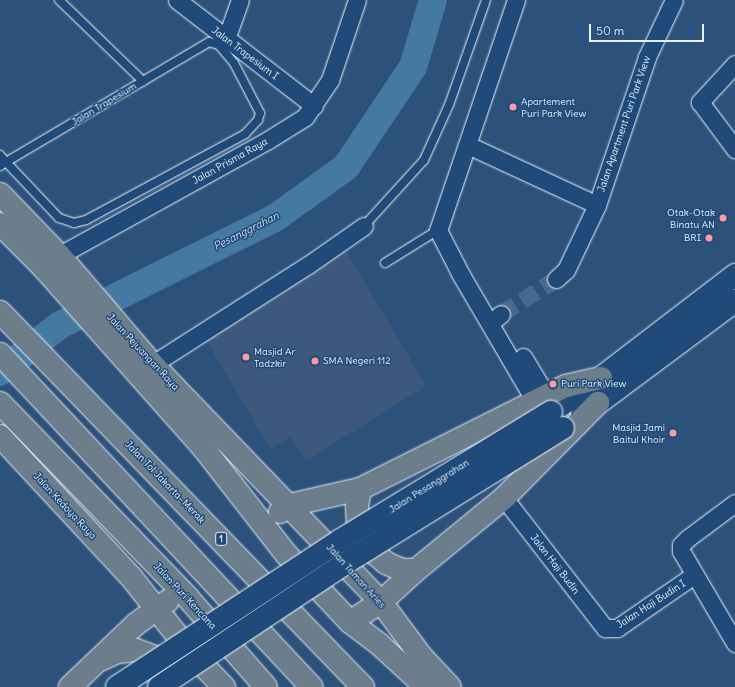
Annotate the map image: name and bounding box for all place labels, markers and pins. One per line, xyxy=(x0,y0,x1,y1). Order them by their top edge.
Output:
place label: Apartement Puri Park View xyxy=(521,95,586,118)
marker: Apartement Puri Park View xyxy=(508,102,518,112)
place label: Otak-Otak Binatu AN xyxy=(667,206,715,230)
marker: Otak-Otak Binatu AN xyxy=(718,213,728,223)
place label: BRI xyxy=(684,232,701,244)
marker: BRI xyxy=(704,233,714,243)
place label: Masjid Ar Tadzkir xyxy=(254,345,296,368)
marker: Masjid Ar Tadzkir xyxy=(241,352,251,362)
place label: SMA Negeri 112 xyxy=(323,355,391,367)
marker: SMA Negeri 112 xyxy=(310,356,320,366)
place label: Puri Park View xyxy=(561,378,626,390)
marker: Puri Park View xyxy=(548,379,558,389)
place label: Masjid Jami Baitul Khoir xyxy=(612,421,665,444)
marker: Masjid Jami Baitul Khoir xyxy=(668,428,678,438)

